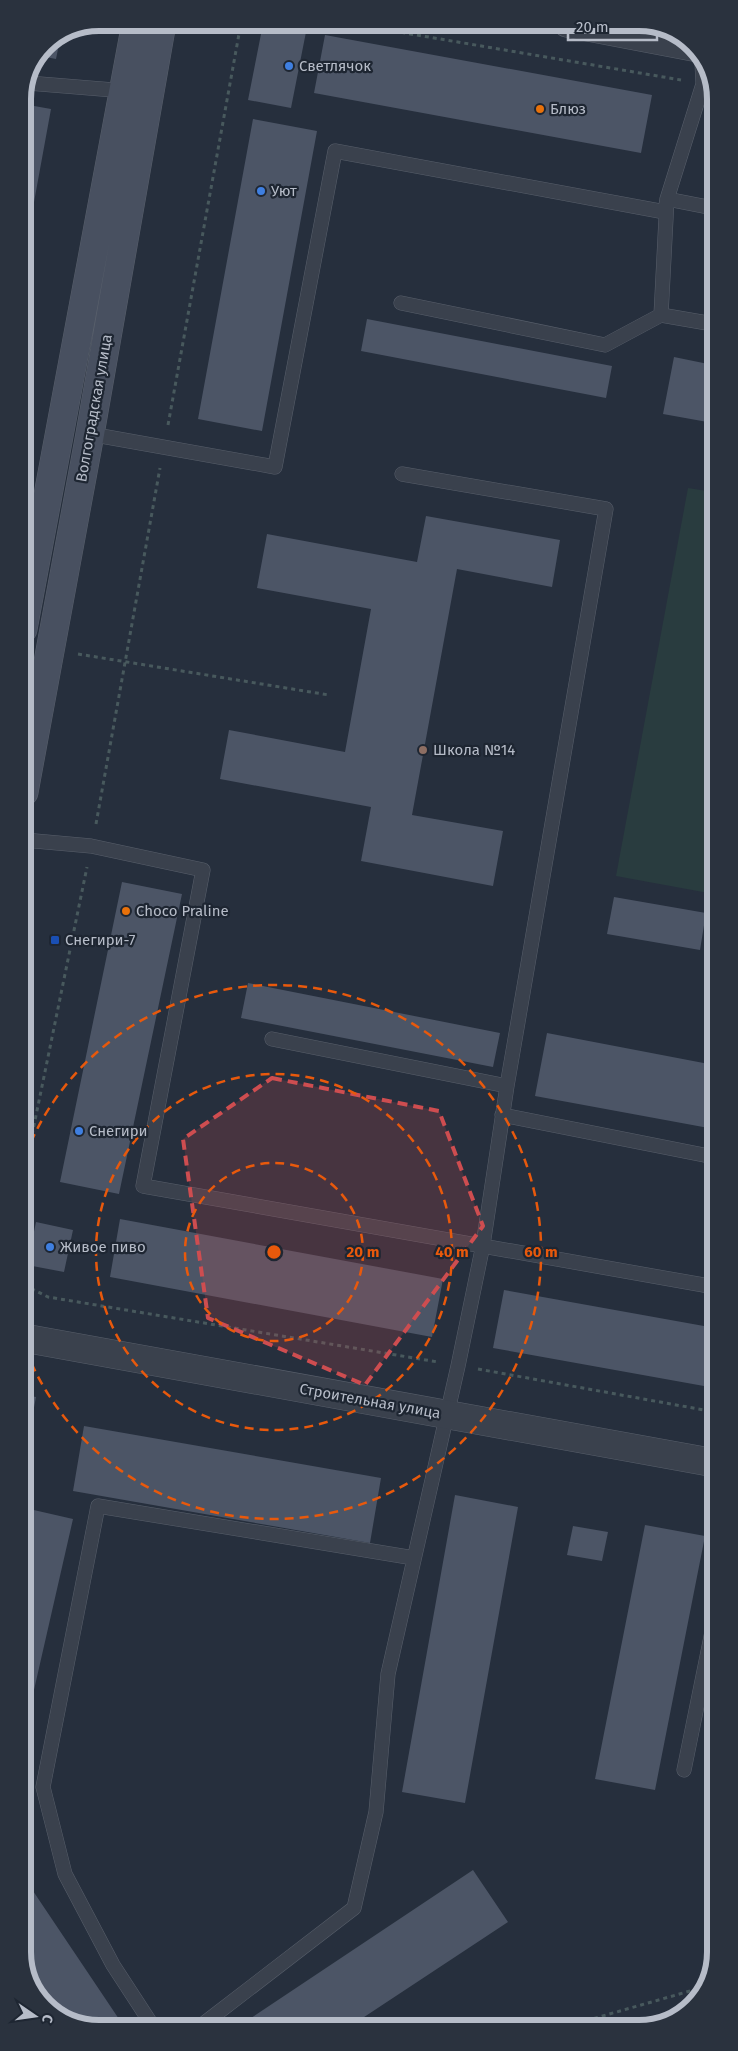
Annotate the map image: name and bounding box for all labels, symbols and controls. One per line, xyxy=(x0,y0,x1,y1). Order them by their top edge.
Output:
scale bar xyxy=(568,10,657,42)
text: 20 m xyxy=(576,18,609,36)
place label: Светлячок xyxy=(299,57,371,75)
marker: Светлячок xyxy=(283,60,295,72)
place label: Блюз xyxy=(550,100,586,118)
marker: Блюз xyxy=(534,103,546,115)
place label: Уют xyxy=(271,182,297,200)
marker: Уют xyxy=(255,185,267,197)
street label: Волгоградская улица xyxy=(72,333,116,483)
place label: Школа №14 xyxy=(433,741,515,759)
marker: Школа №14 xyxy=(417,744,429,756)
place label: Choco Praline xyxy=(136,902,229,920)
marker: Choco Praline xyxy=(120,905,132,917)
place label: Снегири-7 xyxy=(65,931,136,949)
marker: Снегири-7 xyxy=(49,934,61,946)
place label: Снегири xyxy=(89,1122,148,1140)
marker: Снегири xyxy=(73,1125,85,1137)
place label: Живое пиво xyxy=(60,1238,146,1256)
marker: Живое пиво xyxy=(44,1241,56,1253)
centre of rings xyxy=(265,1243,283,1261)
text: 20 m xyxy=(347,1243,379,1261)
text: 40 m xyxy=(435,1243,469,1261)
text: 60 m xyxy=(524,1243,558,1261)
street label: Строительная улица xyxy=(298,1380,442,1422)
north arrow xyxy=(10,1991,60,2041)
text: С xyxy=(38,2013,56,2025)

